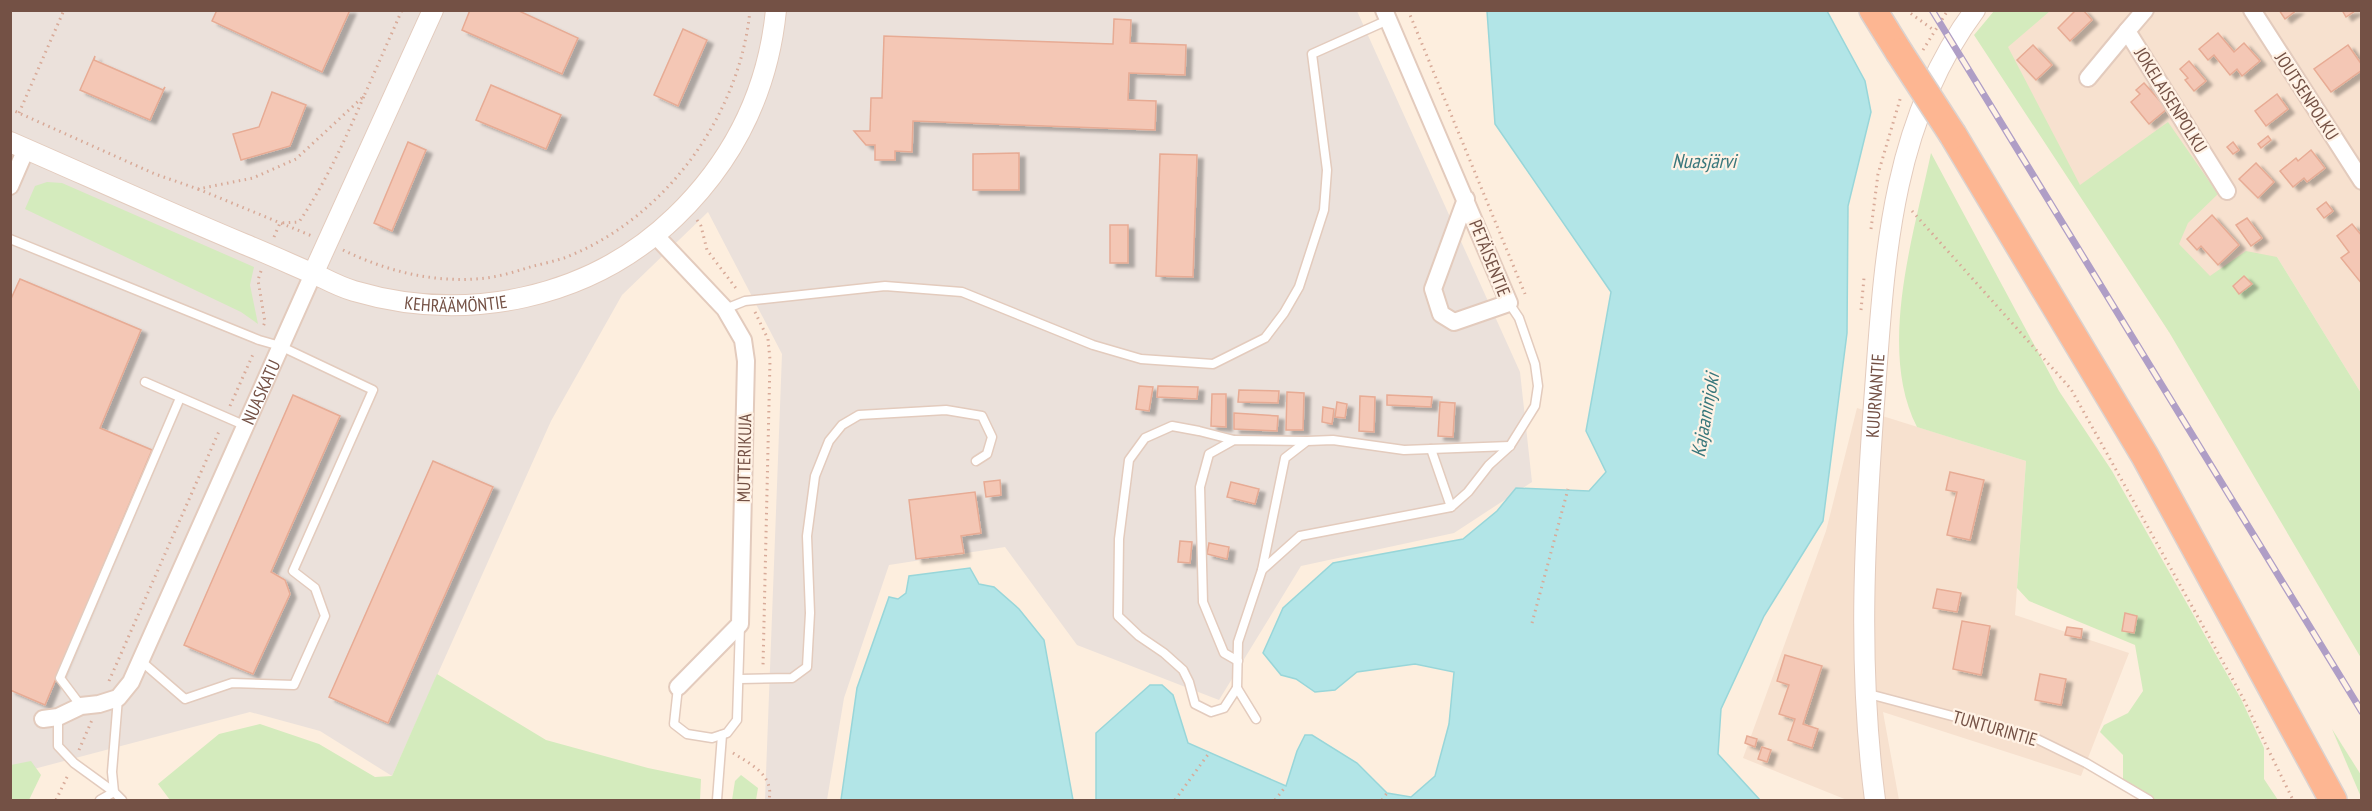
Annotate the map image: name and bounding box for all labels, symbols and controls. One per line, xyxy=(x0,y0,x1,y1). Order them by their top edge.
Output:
street label: JOKELAISENPOLKU xyxy=(2129,42,2212,157)
street label: JOUTSENPOLKU xyxy=(2270,47,2344,144)
water label: Nuasjärvi xyxy=(1672,148,1739,174)
street label: PETÄISENTIE xyxy=(1464,216,1516,300)
street label: KEHRÄÄMÖNTIE xyxy=(403,289,509,317)
street label: KUURNANTIE xyxy=(1860,353,1889,439)
street label: NUASKATU xyxy=(236,356,285,428)
water label: Kajaaninjoki xyxy=(1685,368,1726,459)
street label: MUTTERIKUJA xyxy=(732,413,756,503)
street label: TUNTURINTIE xyxy=(1950,705,2040,751)

